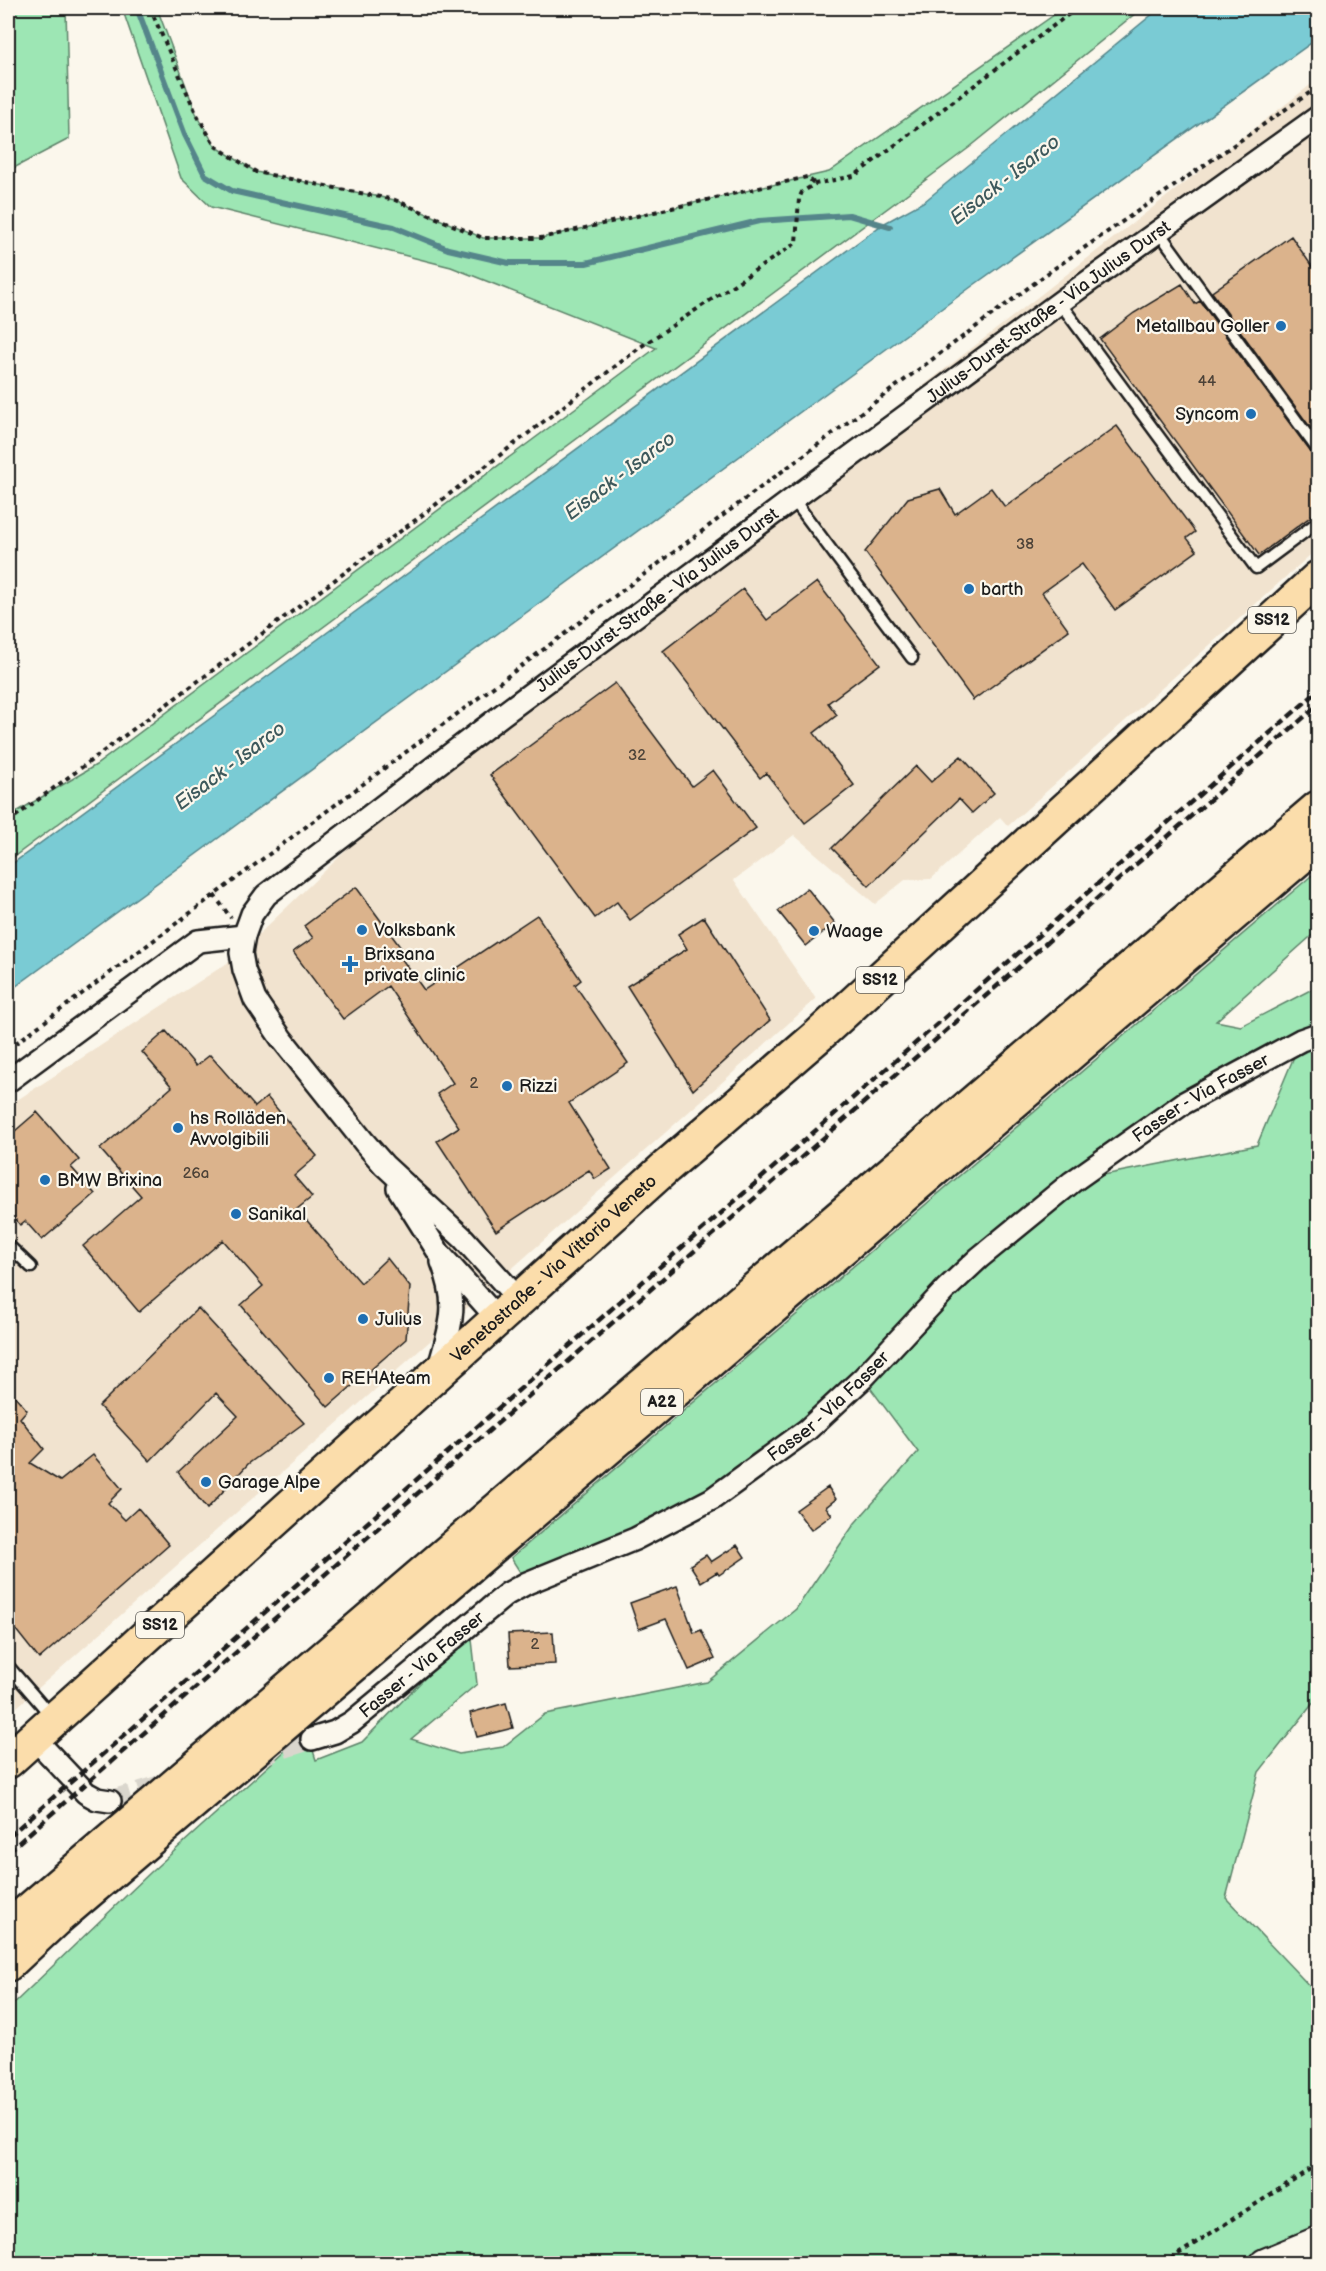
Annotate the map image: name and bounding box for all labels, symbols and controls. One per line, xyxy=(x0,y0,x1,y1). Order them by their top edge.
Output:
water label: Eisack - Isarco xyxy=(945,130,1065,230)
street label: Julius-Durst-Straße - Via Julius Durst xyxy=(922,216,1175,408)
place label: Metallbau Goller xyxy=(1136,316,1269,337)
marker: Metallbau Goller xyxy=(1274,319,1288,333)
house number: 44 xyxy=(1198,372,1216,391)
place label: Syncom xyxy=(1175,404,1239,425)
marker: Syncom xyxy=(1244,407,1258,421)
water label: Eisack - Isarco xyxy=(560,427,680,525)
street label: Julius-Durst-Straße - Via Julius Durst xyxy=(532,503,783,697)
house number: 38 xyxy=(1016,535,1034,554)
place label: barth xyxy=(981,579,1024,600)
marker: barth xyxy=(962,582,976,596)
road number: SS12 xyxy=(1248,607,1296,633)
water label: Eisack - Isarco xyxy=(170,717,290,815)
house number: 32 xyxy=(628,746,646,765)
place label: Volksbank xyxy=(374,920,455,941)
place label: Waage xyxy=(826,921,883,942)
marker: Volksbank xyxy=(355,923,369,937)
marker: Waage xyxy=(807,924,821,938)
place label: Brixsana private clinic xyxy=(364,944,465,986)
marker: Brixsana private clinic xyxy=(341,955,359,973)
road number: SS12 xyxy=(856,967,904,993)
street label: Fasser - Via Fasser xyxy=(1128,1049,1273,1147)
house number: 2 xyxy=(470,1074,479,1093)
place label: Rizzi xyxy=(519,1076,557,1097)
marker: Rizzi xyxy=(500,1079,514,1093)
place label: hs Rolläden Avvolgibili xyxy=(190,1108,286,1150)
marker: hs Rolläden Avvolgibili xyxy=(171,1121,185,1135)
house number: 26a xyxy=(183,1164,209,1183)
place label: BMW Brixina xyxy=(57,1170,162,1191)
street label: Venetostraße - Via Vittorio Veneto xyxy=(446,1170,661,1367)
marker: BMW Brixina xyxy=(38,1173,52,1187)
place label: Sanikal xyxy=(248,1204,306,1225)
marker: Sanikal xyxy=(229,1207,243,1221)
place label: Julius xyxy=(375,1309,422,1330)
marker: Julius xyxy=(356,1312,370,1326)
street label: Fasser - Via Fasser xyxy=(763,1346,894,1466)
place label: REHAteam xyxy=(341,1368,431,1389)
marker: REHAteam xyxy=(322,1371,336,1385)
road number: A22 xyxy=(641,1389,683,1415)
place label: Garage Alpe xyxy=(218,1472,320,1493)
marker: Garage Alpe xyxy=(199,1475,213,1489)
street label: Fasser - Via Fasser xyxy=(355,1607,489,1722)
road number: SS12 xyxy=(136,1612,184,1638)
house number: 2 xyxy=(531,1635,540,1654)

